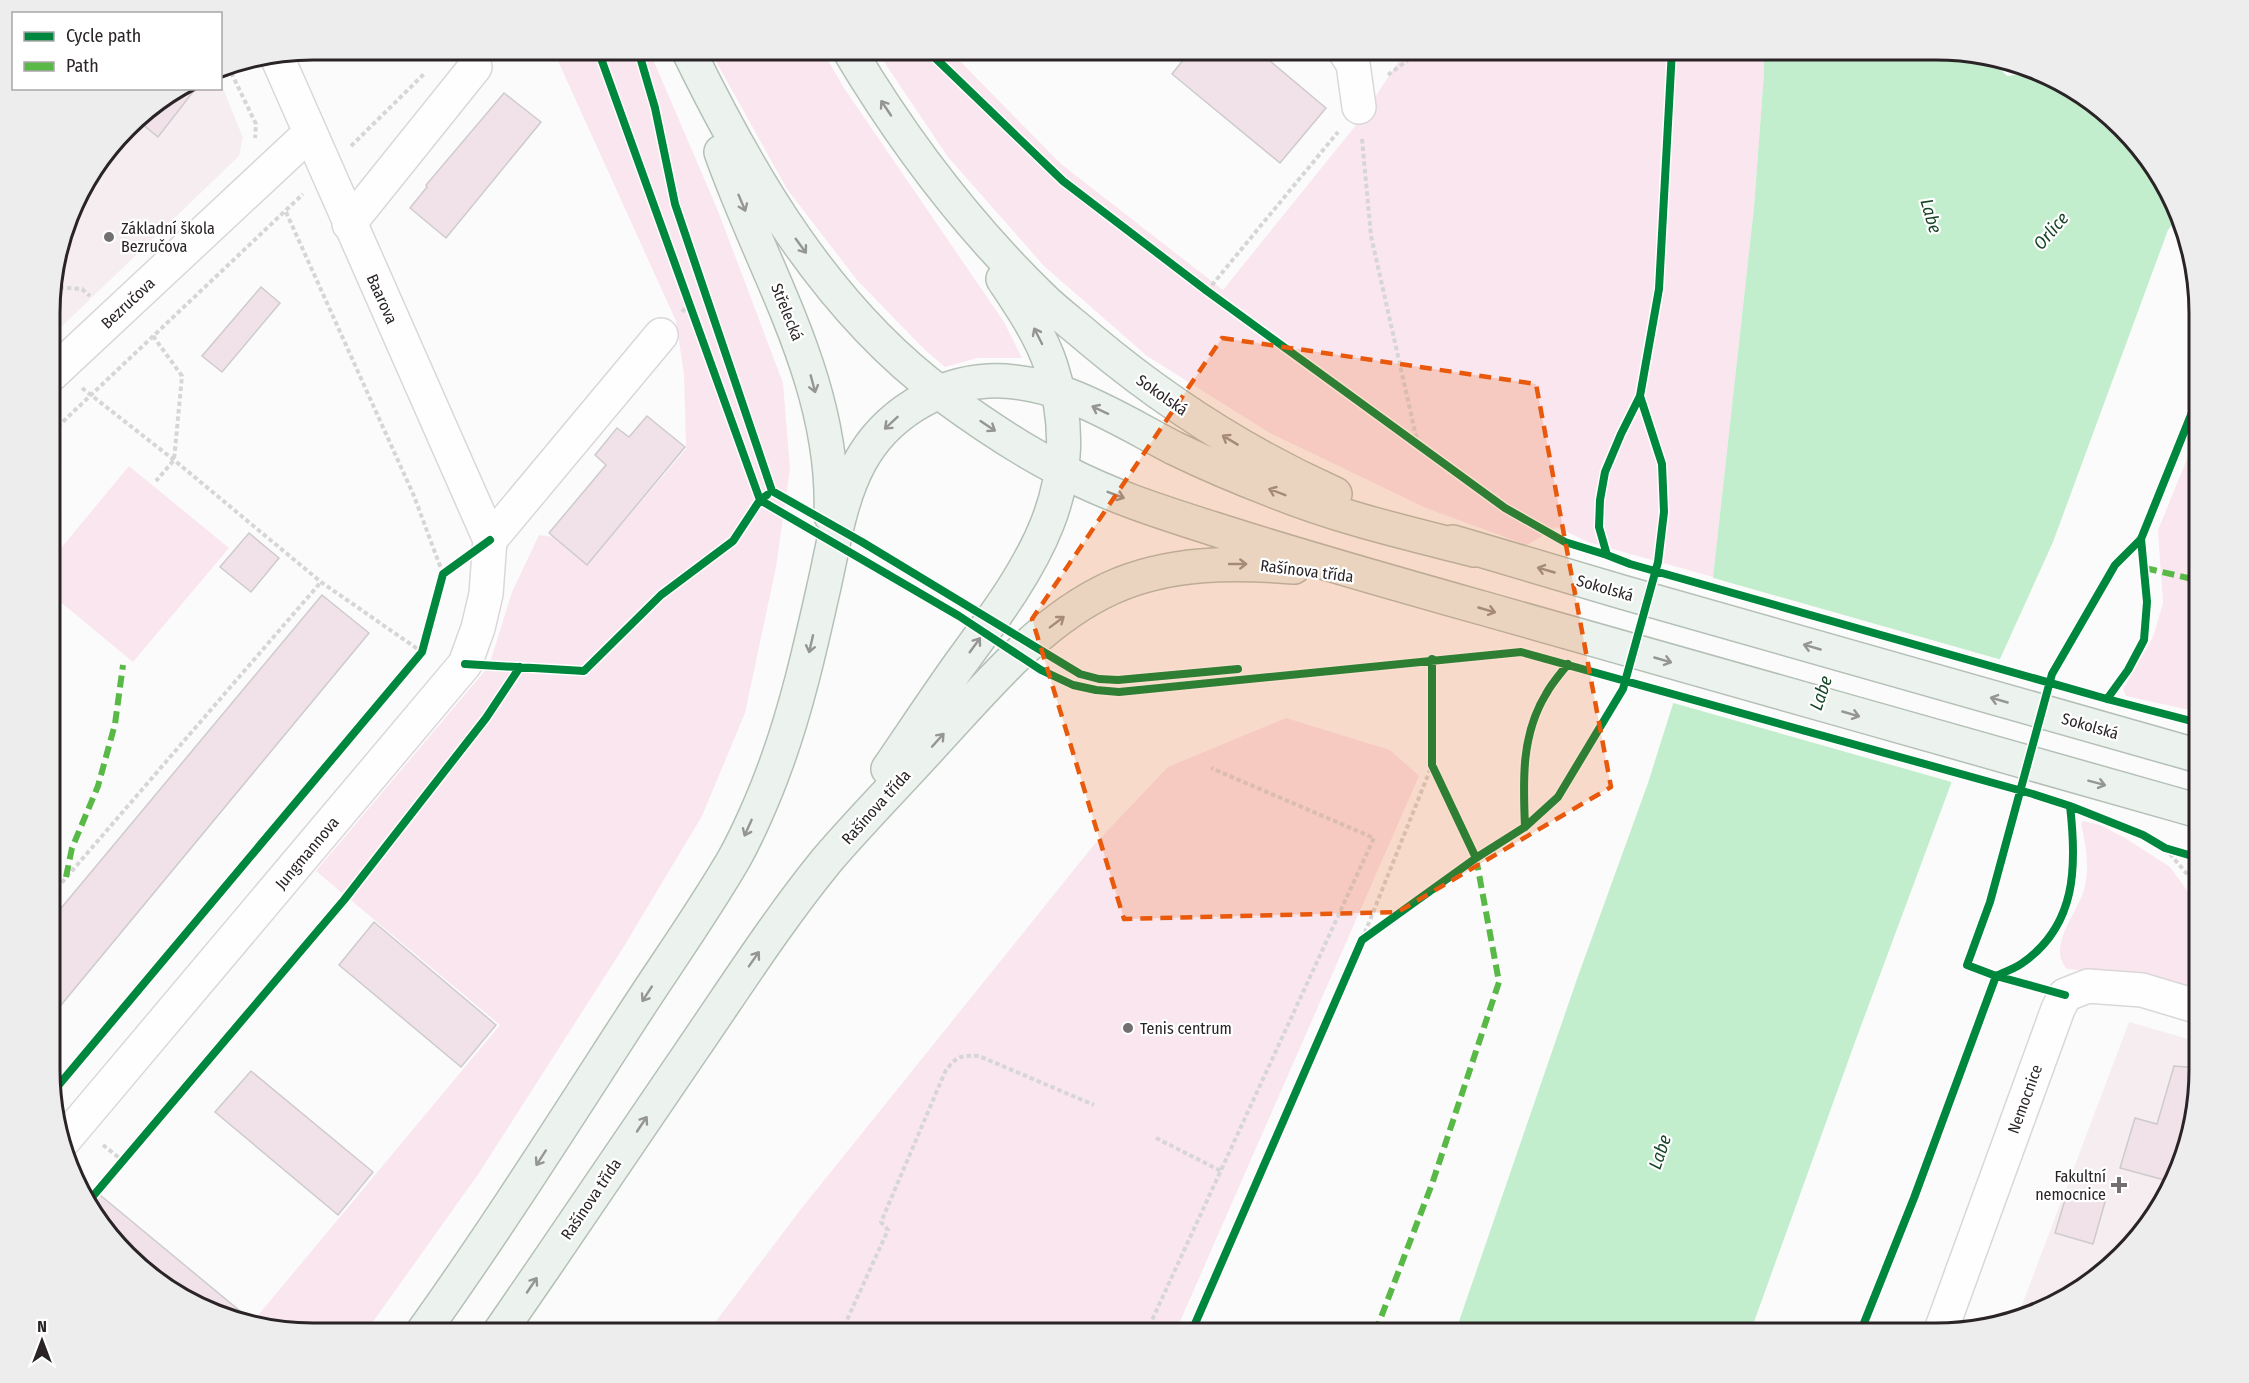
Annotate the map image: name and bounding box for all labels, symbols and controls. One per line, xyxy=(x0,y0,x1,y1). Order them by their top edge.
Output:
legend xyxy=(12,12,222,90)
text: Cycle path xyxy=(66,25,141,47)
text: Path xyxy=(66,55,99,77)
one-way arrow xyxy=(880,100,892,117)
one-way arrow xyxy=(737,193,748,212)
water label: Labe xyxy=(1915,196,1947,236)
water label: Orlice xyxy=(2029,207,2074,254)
place label: Základní škola Bezručova xyxy=(121,219,215,256)
marker: Základní škola Bezručova xyxy=(102,230,116,244)
one-way arrow xyxy=(794,237,807,253)
street label: Baarova xyxy=(363,271,401,327)
street label: Bezručova xyxy=(97,273,159,333)
street label: Střelecká xyxy=(767,281,807,344)
one-way arrow xyxy=(1031,328,1043,346)
street label: Sokolská xyxy=(1133,371,1191,420)
one-way arrow xyxy=(808,375,819,394)
one-way arrow xyxy=(1092,403,1110,415)
one-way arrow xyxy=(883,416,898,430)
one-way arrow xyxy=(979,420,996,432)
one-way arrow xyxy=(1222,433,1239,445)
one-way arrow xyxy=(1268,486,1287,497)
one-way arrow xyxy=(1107,490,1125,501)
street label: Rašínova třída xyxy=(1259,556,1355,586)
one-way arrow xyxy=(1228,559,1248,570)
one-way arrow xyxy=(1537,564,1556,575)
street label: Sokolská xyxy=(1574,571,1636,605)
one-way arrow xyxy=(1477,605,1496,616)
one-way arrow xyxy=(1048,616,1064,629)
one-way arrow xyxy=(804,634,816,653)
one-way arrow xyxy=(968,637,981,653)
one-way arrow xyxy=(1803,640,1822,652)
one-way arrow xyxy=(1654,655,1673,666)
water label: Labe xyxy=(1805,672,1837,713)
one-way arrow xyxy=(1990,694,2009,705)
one-way arrow xyxy=(1841,709,1860,720)
street label: Sokolská xyxy=(2059,709,2121,743)
one-way arrow xyxy=(930,732,945,747)
street label: Rašínova třída xyxy=(838,766,915,848)
one-way arrow xyxy=(2087,778,2106,789)
street label: Jungmannova xyxy=(271,813,343,893)
one-way arrow xyxy=(742,818,753,836)
one-way arrow xyxy=(748,951,761,968)
one-way arrow xyxy=(640,985,652,1002)
place label: Tenis centrum xyxy=(1140,1019,1232,1038)
marker: Tenis centrum xyxy=(1121,1021,1135,1035)
street label: Nemocnice xyxy=(2004,1062,2046,1136)
one-way arrow xyxy=(636,1116,648,1133)
water label: Labe xyxy=(1644,1131,1676,1172)
one-way arrow xyxy=(534,1149,547,1166)
street label: Rašínova třída xyxy=(557,1155,625,1243)
place label: Fakultní nemocnice xyxy=(2035,1167,2106,1204)
marker: Fakultní nemocnice xyxy=(2110,1176,2128,1194)
one-way arrow xyxy=(526,1277,538,1294)
north arrow xyxy=(12,1311,72,1371)
text: N xyxy=(37,1317,47,1336)

